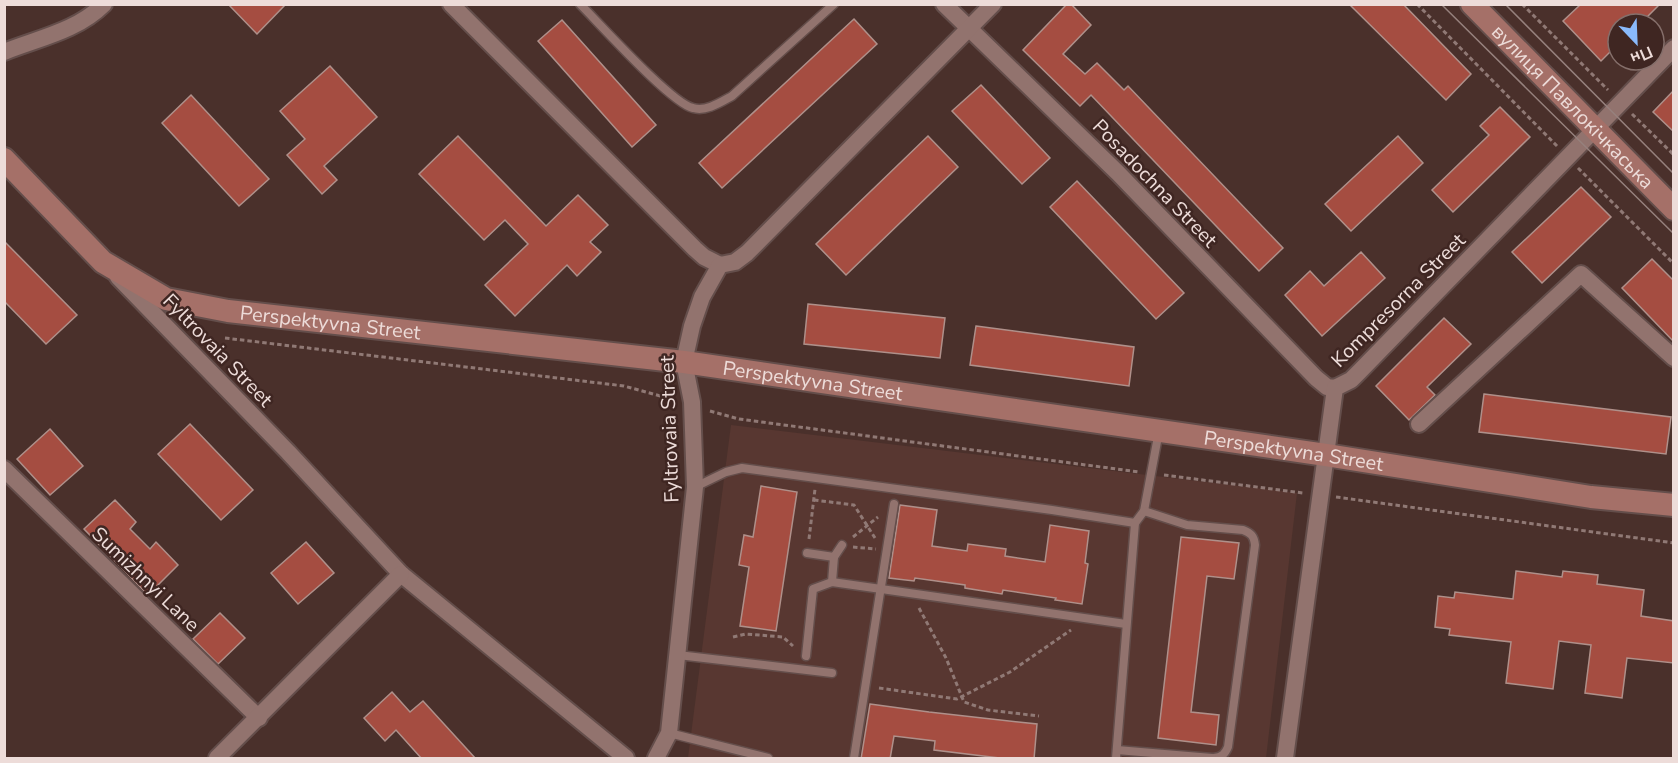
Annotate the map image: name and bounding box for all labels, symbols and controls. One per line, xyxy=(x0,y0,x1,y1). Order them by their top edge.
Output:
north arrow xyxy=(1606,12,1666,72)
street label: вулиця Павлокічкаська xyxy=(1486,19,1660,195)
text: Пн xyxy=(1627,40,1656,69)
street label: Posadochna Street xyxy=(1086,113,1224,254)
street label: Kompresorna Street xyxy=(1325,227,1472,373)
street label: Fyltrovaia Street xyxy=(157,288,279,414)
street label: Perspektyvna Street xyxy=(239,299,423,347)
street label: Fyltrovaia Street xyxy=(653,354,686,503)
street label: Perspektyvna Street xyxy=(721,355,905,408)
street label: Perspektyvna Street xyxy=(1202,424,1386,478)
street label: Sumizhnyi Lane xyxy=(86,521,206,638)

